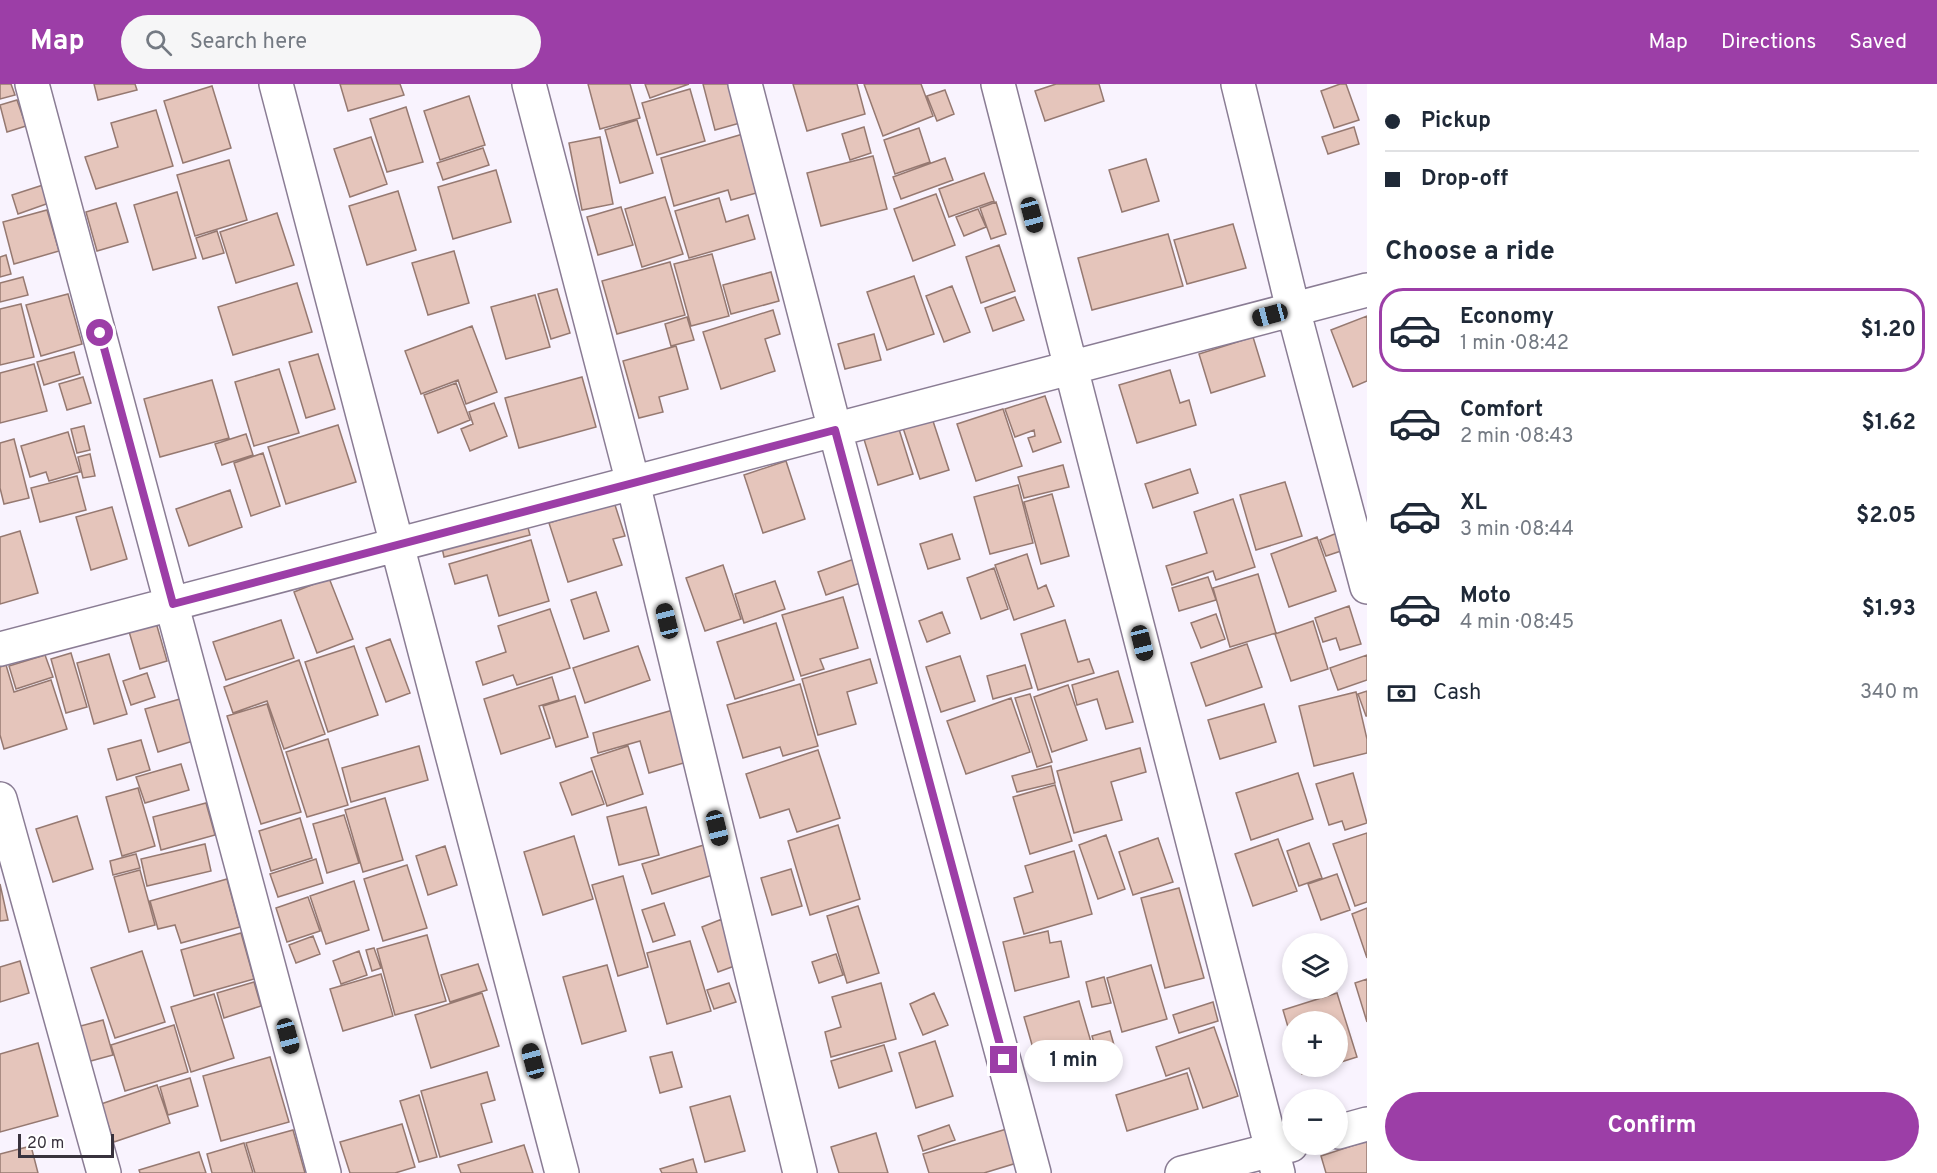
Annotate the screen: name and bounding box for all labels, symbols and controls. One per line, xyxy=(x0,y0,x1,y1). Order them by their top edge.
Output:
search box xyxy=(121,15,541,69)
text: Map xyxy=(30,24,85,60)
icon: search xyxy=(142,26,175,59)
text: Search here xyxy=(190,29,307,56)
text: Map xyxy=(1648,29,1688,56)
text: Directions xyxy=(1721,29,1816,56)
text: Saved xyxy=(1849,29,1907,56)
text: Pickup xyxy=(1421,108,1491,135)
text: Drop-off xyxy=(1421,166,1508,193)
car xyxy=(1019,195,1045,235)
text: Choose a ride xyxy=(1385,235,1555,269)
car xyxy=(1250,302,1290,328)
icon: car xyxy=(1388,303,1442,357)
text: Economy xyxy=(1460,304,1554,331)
text: $1.20 xyxy=(1861,317,1916,344)
route start xyxy=(86,319,113,346)
text: 1 min · 08:42 xyxy=(1460,331,1569,357)
icon: car xyxy=(1388,396,1442,450)
text: Comfort xyxy=(1460,397,1543,424)
text: $1.62 xyxy=(1861,410,1916,437)
text: 2 min · 08:43 xyxy=(1460,424,1574,450)
icon: car xyxy=(1388,489,1442,543)
text: XL xyxy=(1460,490,1487,517)
text: $2.05 xyxy=(1856,503,1916,530)
text: 3 min · 08:44 xyxy=(1460,517,1574,543)
icon: car xyxy=(1388,582,1442,636)
text: Moto xyxy=(1460,583,1511,610)
text: $1.93 xyxy=(1862,596,1916,623)
car xyxy=(654,601,680,641)
text: 4 min · 08:45 xyxy=(1460,610,1574,636)
car xyxy=(1129,623,1155,663)
icon: cash xyxy=(1385,677,1418,710)
text: Cash xyxy=(1433,680,1482,707)
text: 340 m xyxy=(1860,680,1919,706)
car xyxy=(704,808,730,848)
map controls xyxy=(1282,933,1348,1155)
button: layers xyxy=(1282,933,1348,999)
button: + xyxy=(1282,1011,1348,1077)
car xyxy=(275,1016,301,1056)
callout: 1 min xyxy=(1025,1039,1124,1081)
car xyxy=(520,1041,546,1081)
route end xyxy=(990,1046,1017,1073)
text: 1 min xyxy=(1049,1048,1098,1074)
button: − xyxy=(1282,1089,1348,1155)
button: Confirm xyxy=(1385,1092,1919,1161)
scale bar xyxy=(18,1131,114,1158)
text: 20 m xyxy=(27,1134,64,1154)

